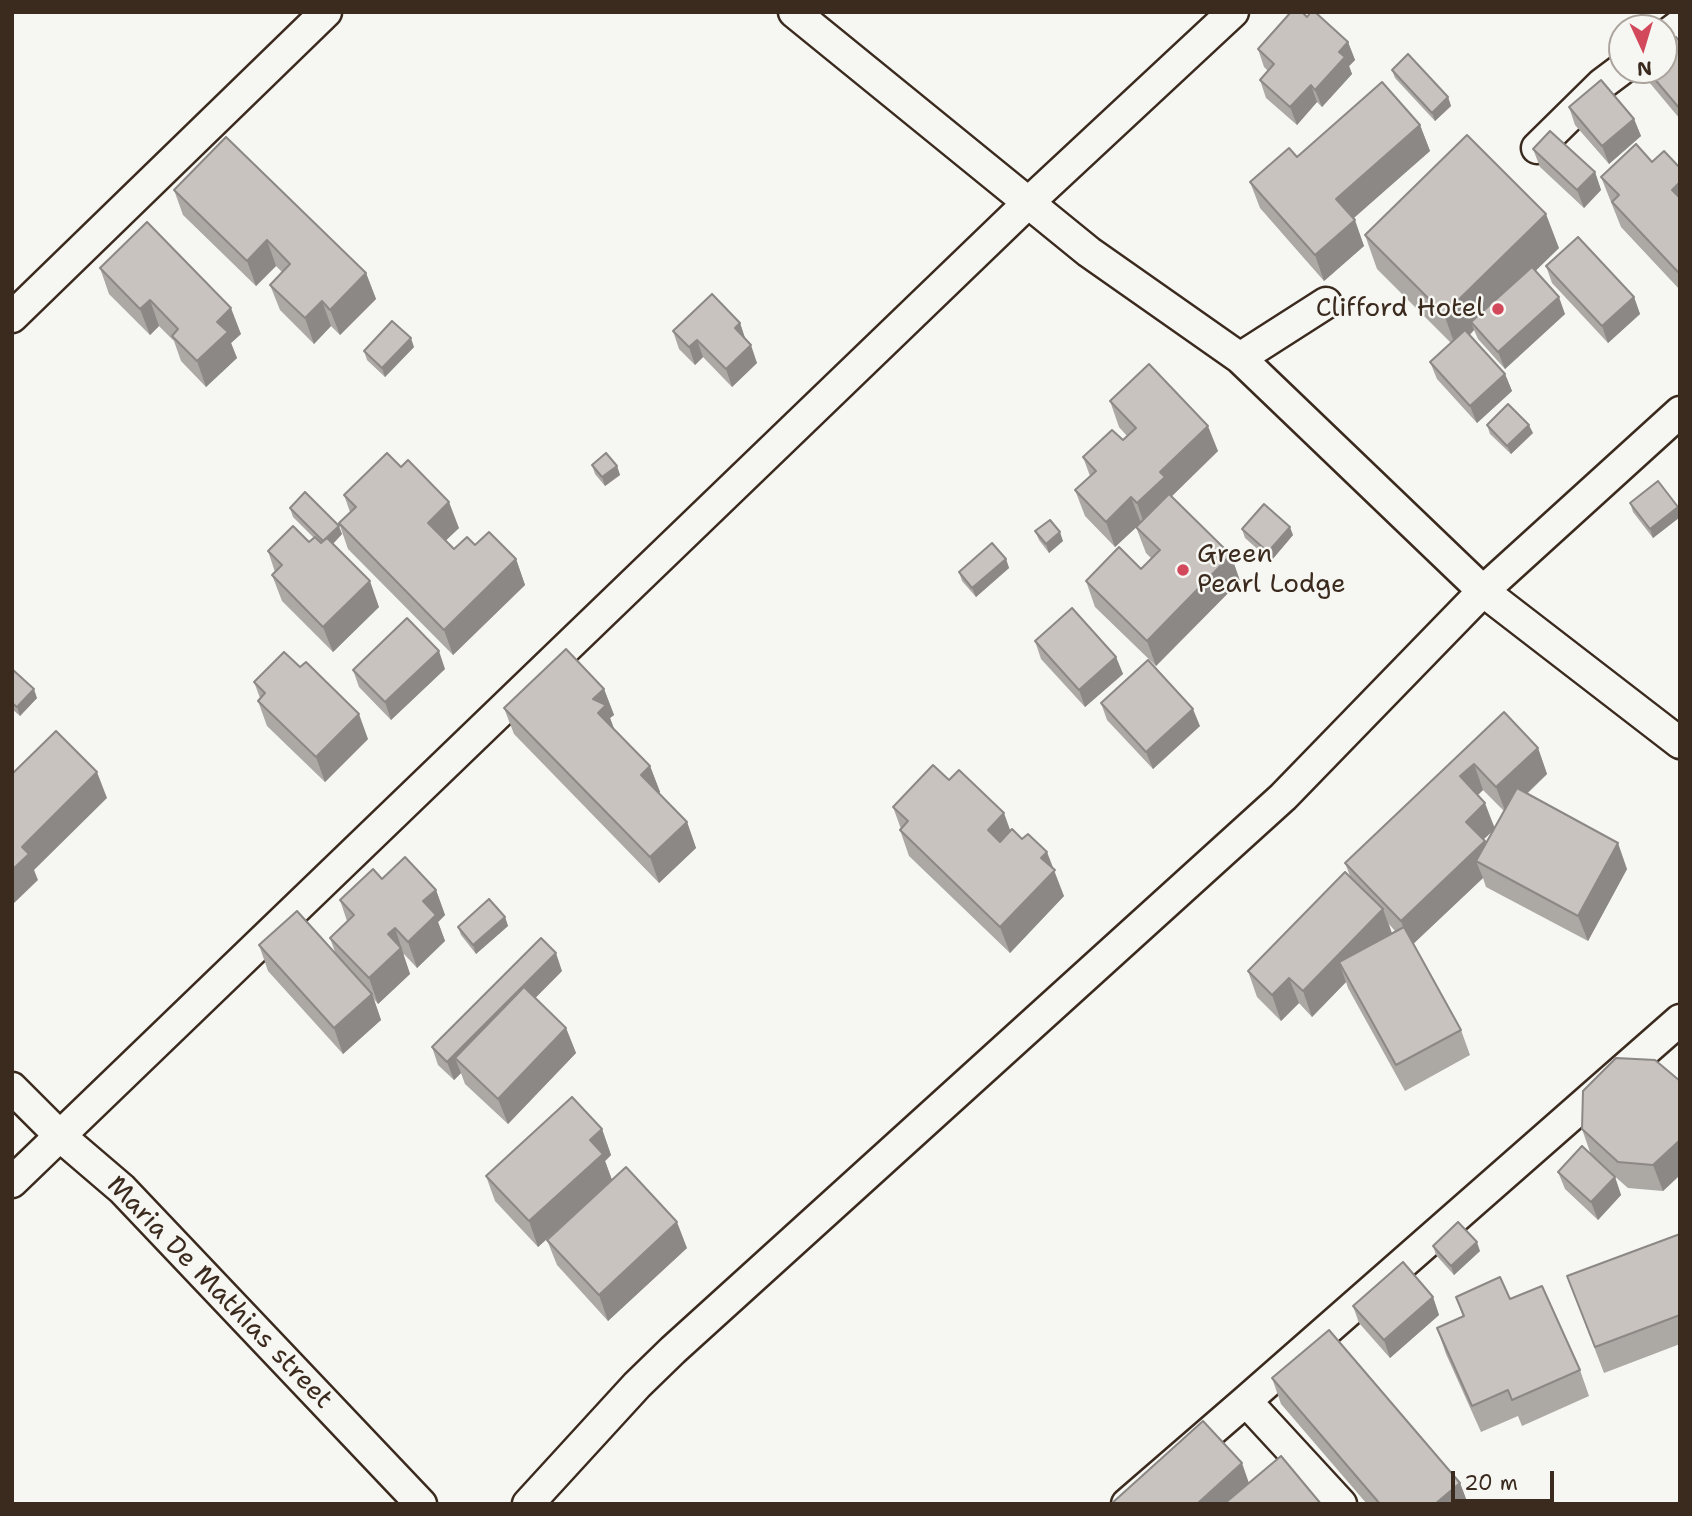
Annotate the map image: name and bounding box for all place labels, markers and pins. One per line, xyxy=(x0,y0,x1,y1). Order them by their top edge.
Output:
place label: Clifford Hotel xyxy=(1316,293,1484,325)
marker: Clifford Hotel xyxy=(1490,301,1506,317)
place label: Green Pearl Lodge xyxy=(1197,539,1346,600)
marker: Green Pearl Lodge xyxy=(1175,562,1191,578)

